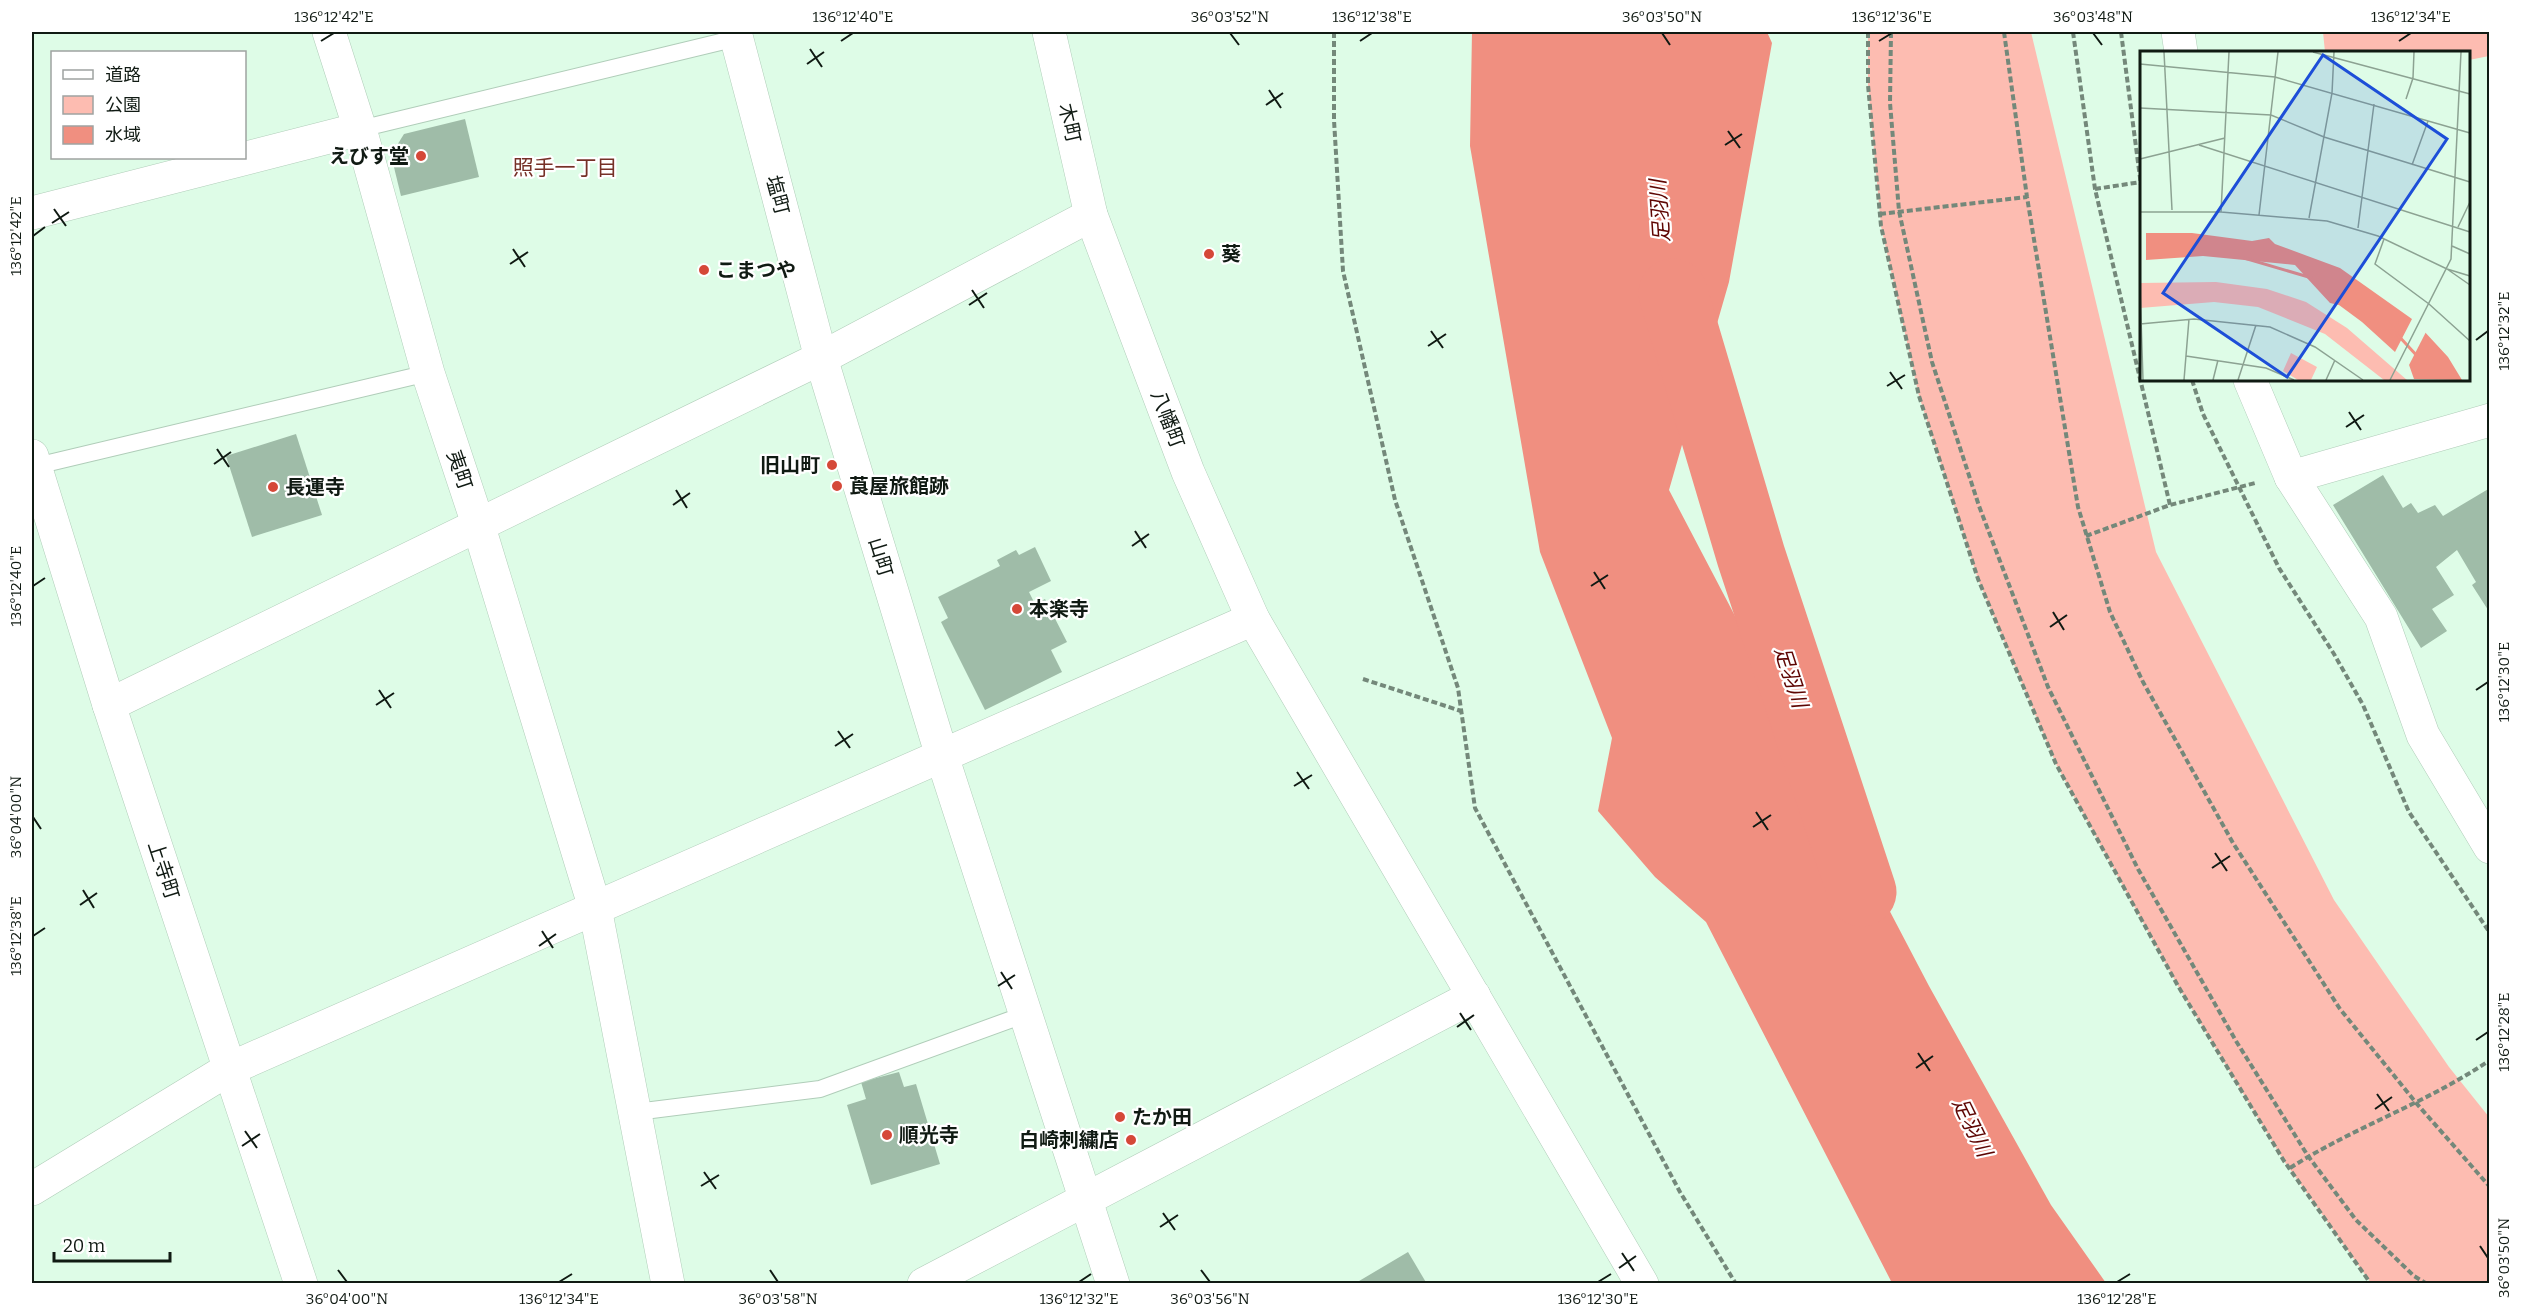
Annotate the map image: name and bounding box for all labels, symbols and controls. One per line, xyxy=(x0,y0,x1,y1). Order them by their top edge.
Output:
text: 136°12'42"E xyxy=(294,8,374,26)
text: 136°12'40"E xyxy=(813,8,893,26)
text: 36°03'52"N xyxy=(1191,8,1269,26)
text: 136°12'38"E xyxy=(1332,8,1412,26)
text: 36°03'50"N xyxy=(1622,8,1702,26)
text: 136°12'36"E xyxy=(1852,8,1932,26)
text: 36°03'48"N xyxy=(2053,8,2133,26)
text: 136°12'34"E xyxy=(2371,8,2451,26)
legend xyxy=(51,51,246,159)
inset map xyxy=(2140,51,2470,381)
text: 道路 xyxy=(105,64,141,86)
text: 公園 xyxy=(105,94,141,116)
street label: 木町 xyxy=(1054,101,1086,145)
text: 水域 xyxy=(105,124,141,146)
place label: えびす堂 xyxy=(329,144,409,168)
marker: えびす堂 xyxy=(414,149,428,163)
district label: 照手一丁目 xyxy=(513,155,618,181)
street label: 塩町 xyxy=(761,173,795,217)
water label: 足羽川 xyxy=(1645,177,1675,243)
text: 136°12'42"E xyxy=(7,196,25,276)
place label: 葵 xyxy=(1221,242,1241,266)
marker: 葵 xyxy=(1202,247,1216,261)
place label: こまつや xyxy=(716,258,796,282)
marker: こまつや xyxy=(697,263,711,277)
text: 136°12'32"E xyxy=(2495,291,2513,371)
street label: 八幡町 xyxy=(1146,387,1190,451)
street label: 夷町 xyxy=(442,447,478,493)
place label: 旧山町 xyxy=(760,453,820,477)
marker: 旧山町 xyxy=(825,458,839,472)
place label: 莨屋旅館跡 xyxy=(849,474,949,498)
place label: 長運寺 xyxy=(285,475,345,499)
marker: 莨屋旅館跡 xyxy=(830,479,844,493)
marker: 長運寺 xyxy=(266,480,280,494)
street label: 山町 xyxy=(864,534,898,580)
text: 136°12'40"E xyxy=(7,546,25,626)
place label: 本楽寺 xyxy=(1029,597,1089,621)
marker: 本楽寺 xyxy=(1010,602,1024,616)
text: 136°12'30"E xyxy=(2495,642,2513,722)
water label: 足羽川 xyxy=(1769,643,1814,713)
text: 36°04'00"N xyxy=(7,776,25,858)
street label: 上寺町 xyxy=(143,838,185,902)
text: 136°12'38"E xyxy=(7,896,25,976)
text: 136°12'28"E xyxy=(2495,992,2513,1072)
water label: 足羽川 xyxy=(1947,1093,1998,1163)
place label: たか田 xyxy=(1132,1105,1192,1129)
marker: たか田 xyxy=(1113,1110,1127,1124)
place label: 順光寺 xyxy=(899,1123,959,1147)
marker: 順光寺 xyxy=(880,1128,894,1142)
place label: 白崎刺繍店 xyxy=(1019,1128,1119,1152)
marker: 白崎刺繍店 xyxy=(1124,1133,1138,1147)
text: 36°03'50"N xyxy=(2495,1218,2513,1298)
scale bar xyxy=(54,1225,170,1263)
text: 20 m xyxy=(63,1235,105,1257)
text: 36°04'00"N xyxy=(306,1290,388,1308)
text: 136°12'34"E xyxy=(519,1290,599,1308)
text: 36°03'58"N xyxy=(738,1290,818,1308)
text: 136°12'32"E xyxy=(1039,1290,1119,1308)
text: 36°03'56"N xyxy=(1170,1290,1250,1308)
text: 136°12'30"E xyxy=(1558,1290,1638,1308)
text: 136°12'28"E xyxy=(2077,1290,2157,1308)

